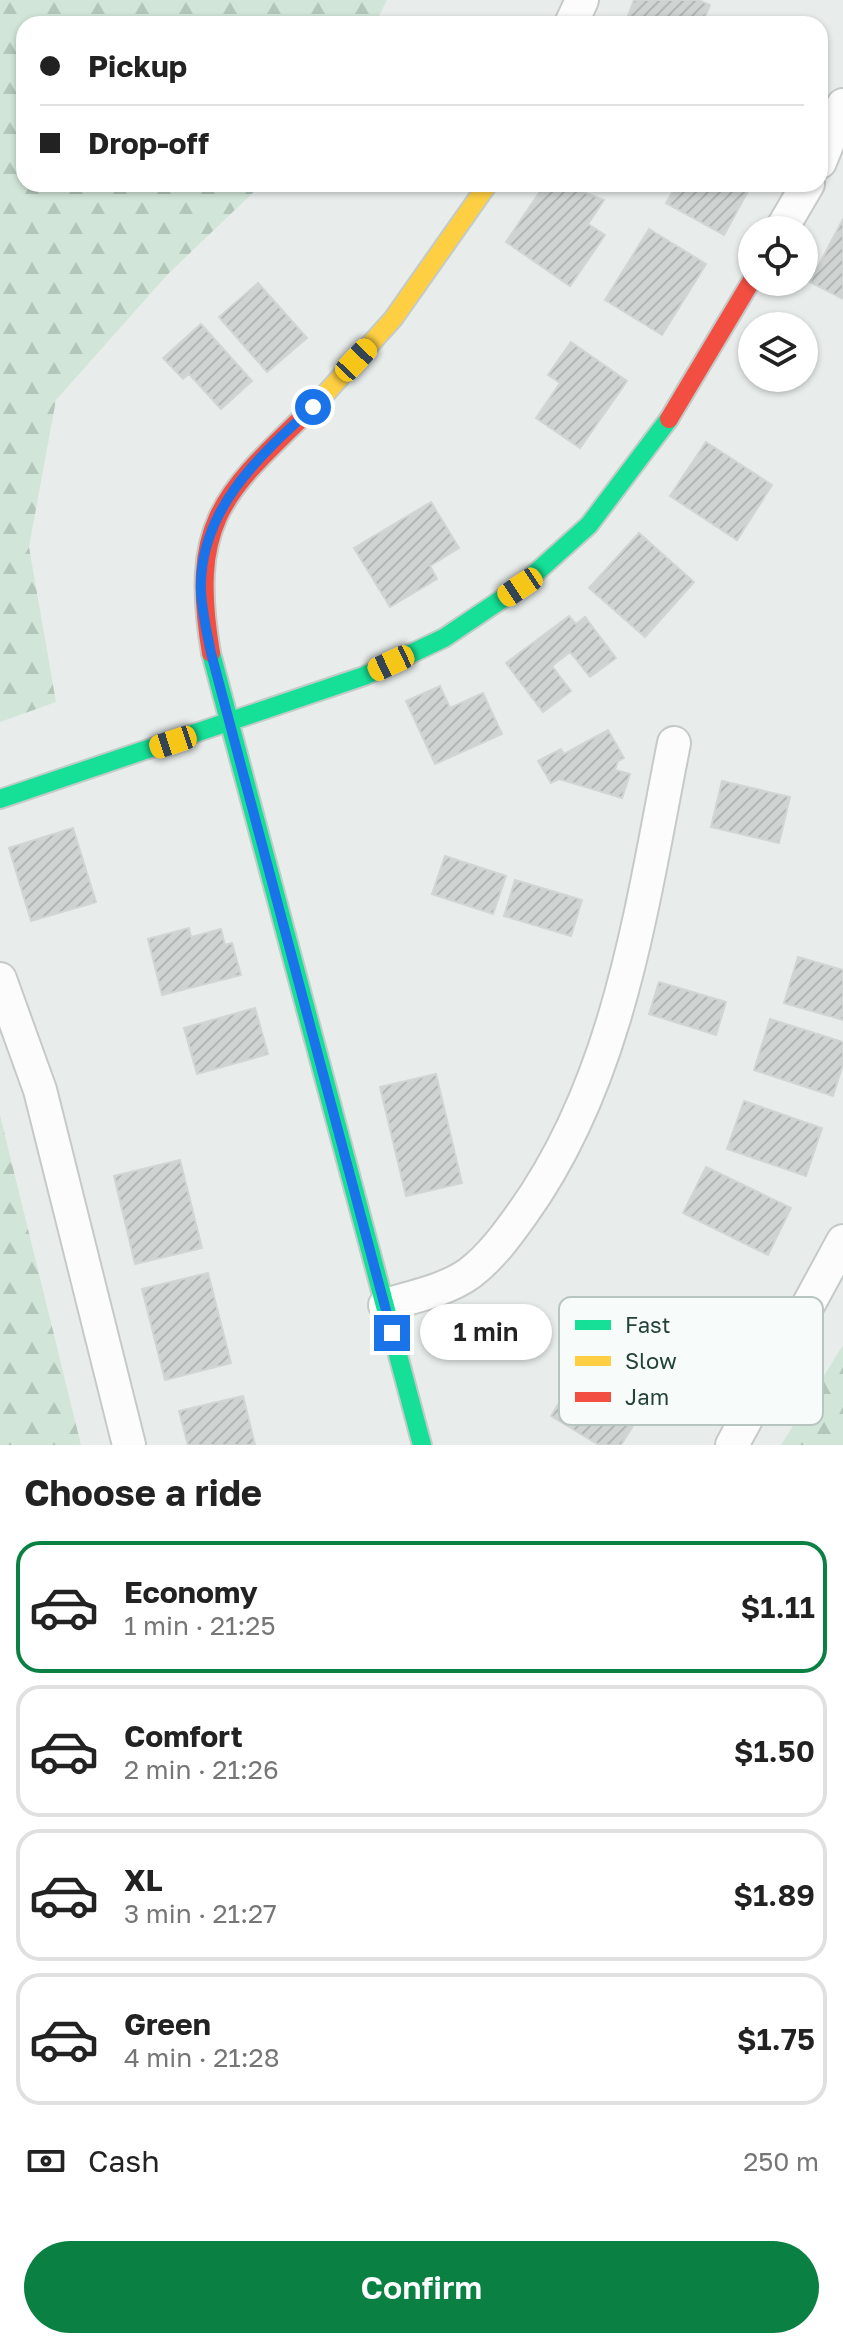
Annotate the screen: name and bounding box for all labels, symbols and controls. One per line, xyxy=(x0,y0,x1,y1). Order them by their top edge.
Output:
text: Pickup xyxy=(88,48,187,84)
text: Drop-off xyxy=(88,125,209,161)
map controls xyxy=(738,216,818,392)
button: locate xyxy=(738,216,818,296)
button: layers xyxy=(738,312,818,392)
car xyxy=(331,334,381,386)
route start xyxy=(295,389,331,425)
car xyxy=(493,564,547,610)
car xyxy=(364,642,418,684)
car xyxy=(146,723,200,761)
legend xyxy=(559,1297,823,1425)
callout: 1 min xyxy=(420,1305,552,1361)
text: Fast xyxy=(625,1311,671,1338)
route end xyxy=(374,1315,410,1351)
text: 1 min xyxy=(453,1316,519,1347)
text: Slow xyxy=(625,1347,677,1374)
text: Jam xyxy=(625,1383,669,1410)
text: Choose a ride xyxy=(24,1471,262,1514)
icon: car xyxy=(28,1571,100,1643)
text: Economy xyxy=(124,1574,258,1610)
text: $1.11 xyxy=(741,1589,815,1625)
text: 1 min · 21:25 xyxy=(124,1610,276,1641)
icon: car xyxy=(28,1715,100,1787)
text: Comfort xyxy=(124,1718,243,1754)
text: $1.50 xyxy=(734,1733,815,1769)
text: 2 min · 21:26 xyxy=(124,1754,279,1785)
icon: car xyxy=(28,1859,100,1931)
text: XL xyxy=(124,1862,163,1898)
text: $1.89 xyxy=(733,1877,815,1913)
text: 3 min · 21:27 xyxy=(124,1898,277,1929)
icon: car xyxy=(28,2003,100,2075)
text: Green xyxy=(124,2006,211,2042)
text: $1.75 xyxy=(737,2021,815,2057)
text: 4 min · 21:28 xyxy=(124,2042,280,2073)
icon: cash xyxy=(24,2139,68,2183)
text: Cash xyxy=(88,2143,160,2179)
text: 250 m xyxy=(743,2146,819,2177)
button: Confirm xyxy=(24,2241,819,2333)

